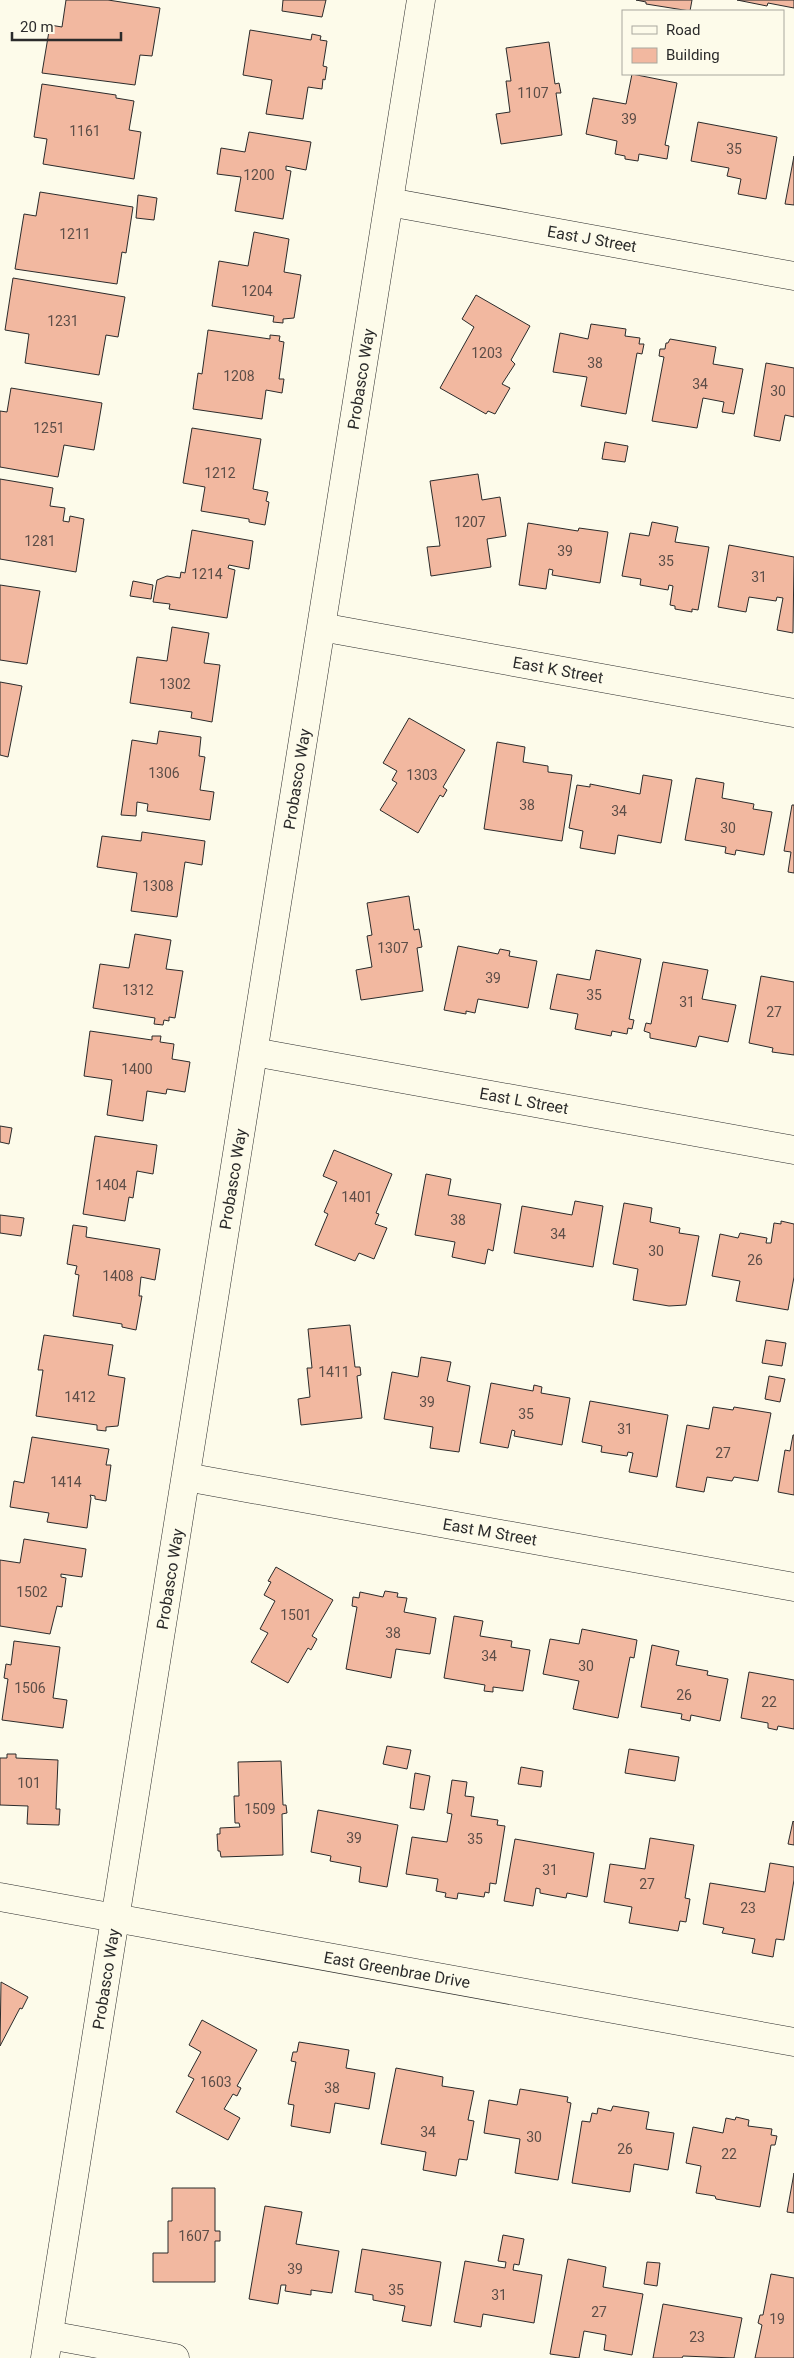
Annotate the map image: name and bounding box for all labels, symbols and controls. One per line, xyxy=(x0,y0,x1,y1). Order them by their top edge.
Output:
scale bar xyxy=(12,10,121,42)
legend xyxy=(622,10,784,75)
text: 20 m xyxy=(20,18,54,36)
text: Road xyxy=(666,21,700,39)
text: Building xyxy=(666,46,720,64)
house number: 1107 xyxy=(517,85,549,101)
house number: 39 xyxy=(621,111,637,127)
house number: 1161 xyxy=(69,123,101,139)
house number: 35 xyxy=(726,141,742,157)
house number: 1200 xyxy=(243,167,275,183)
street label: East J Street xyxy=(546,222,638,256)
house number: 1211 xyxy=(59,226,91,242)
house number: 1204 xyxy=(241,283,273,299)
house number: 1231 xyxy=(47,313,79,329)
street label: Probasco Way xyxy=(344,327,378,431)
house number: 1203 xyxy=(471,345,503,361)
house number: 38 xyxy=(587,355,603,371)
house number: 1208 xyxy=(223,368,255,384)
house number: 34 xyxy=(692,376,708,392)
house number: 30 xyxy=(770,383,786,399)
house number: 1251 xyxy=(33,420,65,436)
house number: 1212 xyxy=(204,465,236,481)
house number: 1207 xyxy=(454,514,486,530)
house number: 1281 xyxy=(24,533,56,549)
house number: 39 xyxy=(557,543,573,559)
house number: 35 xyxy=(658,553,674,569)
house number: 1214 xyxy=(191,566,223,582)
house number: 31 xyxy=(751,569,767,585)
street label: East K Street xyxy=(511,653,605,687)
house number: 1302 xyxy=(159,676,191,692)
street label: Probasco Way xyxy=(280,727,314,831)
house number: 1306 xyxy=(148,765,180,781)
house number: 1303 xyxy=(406,767,438,783)
house number: 38 xyxy=(519,797,535,813)
house number: 34 xyxy=(611,803,627,819)
house number: 30 xyxy=(720,820,736,836)
house number: 1308 xyxy=(142,878,174,894)
house number: 1307 xyxy=(377,940,409,956)
house number: 39 xyxy=(485,970,501,986)
house number: 1312 xyxy=(122,982,154,998)
house number: 35 xyxy=(586,987,602,1003)
house number: 31 xyxy=(679,994,695,1010)
house number: 27 xyxy=(766,1004,782,1020)
house number: 1400 xyxy=(121,1061,153,1077)
street label: East L Street xyxy=(478,1084,570,1118)
street label: Probasco Way xyxy=(216,1127,250,1231)
house number: 1404 xyxy=(95,1177,127,1193)
house number: 1401 xyxy=(341,1189,373,1205)
house number: 38 xyxy=(450,1212,466,1228)
house number: 34 xyxy=(550,1226,566,1242)
house number: 30 xyxy=(648,1243,664,1259)
house number: 26 xyxy=(747,1252,763,1268)
house number: 1408 xyxy=(102,1268,134,1284)
house number: 1411 xyxy=(318,1364,350,1380)
house number: 1412 xyxy=(64,1389,96,1405)
house number: 39 xyxy=(419,1394,435,1410)
house number: 35 xyxy=(518,1406,534,1422)
house number: 31 xyxy=(617,1421,633,1437)
house number: 27 xyxy=(715,1445,731,1461)
house number: 1414 xyxy=(50,1474,82,1490)
street label: East M Street xyxy=(441,1514,539,1550)
street label: Probasco Way xyxy=(153,1527,187,1631)
house number: 1502 xyxy=(16,1584,48,1600)
house number: 1501 xyxy=(280,1607,312,1623)
house number: 38 xyxy=(385,1625,401,1641)
house number: 34 xyxy=(481,1648,497,1664)
house number: 30 xyxy=(578,1658,594,1674)
house number: 1506 xyxy=(14,1680,46,1696)
house number: 26 xyxy=(676,1687,692,1703)
house number: 22 xyxy=(761,1694,777,1710)
house number: 101 xyxy=(17,1775,41,1791)
house number: 1509 xyxy=(244,1801,276,1817)
house number: 39 xyxy=(346,1830,362,1846)
house number: 35 xyxy=(467,1831,483,1847)
house number: 31 xyxy=(542,1862,558,1878)
house number: 27 xyxy=(639,1876,655,1892)
house number: 23 xyxy=(740,1900,756,1916)
street label: Probasco Way xyxy=(89,1927,123,2031)
street label: East Greenbrae Drive xyxy=(322,1948,472,1992)
house number: 1603 xyxy=(200,2074,232,2090)
house number: 38 xyxy=(324,2080,340,2096)
house number: 34 xyxy=(420,2124,436,2140)
house number: 30 xyxy=(526,2129,542,2145)
house number: 26 xyxy=(617,2141,633,2157)
house number: 22 xyxy=(721,2146,737,2162)
house number: 1607 xyxy=(178,2228,210,2244)
house number: 39 xyxy=(287,2261,303,2277)
house number: 35 xyxy=(388,2282,404,2298)
house number: 31 xyxy=(491,2287,507,2303)
house number: 27 xyxy=(591,2304,607,2320)
house number: 19 xyxy=(769,2311,785,2327)
house number: 23 xyxy=(689,2329,705,2345)

